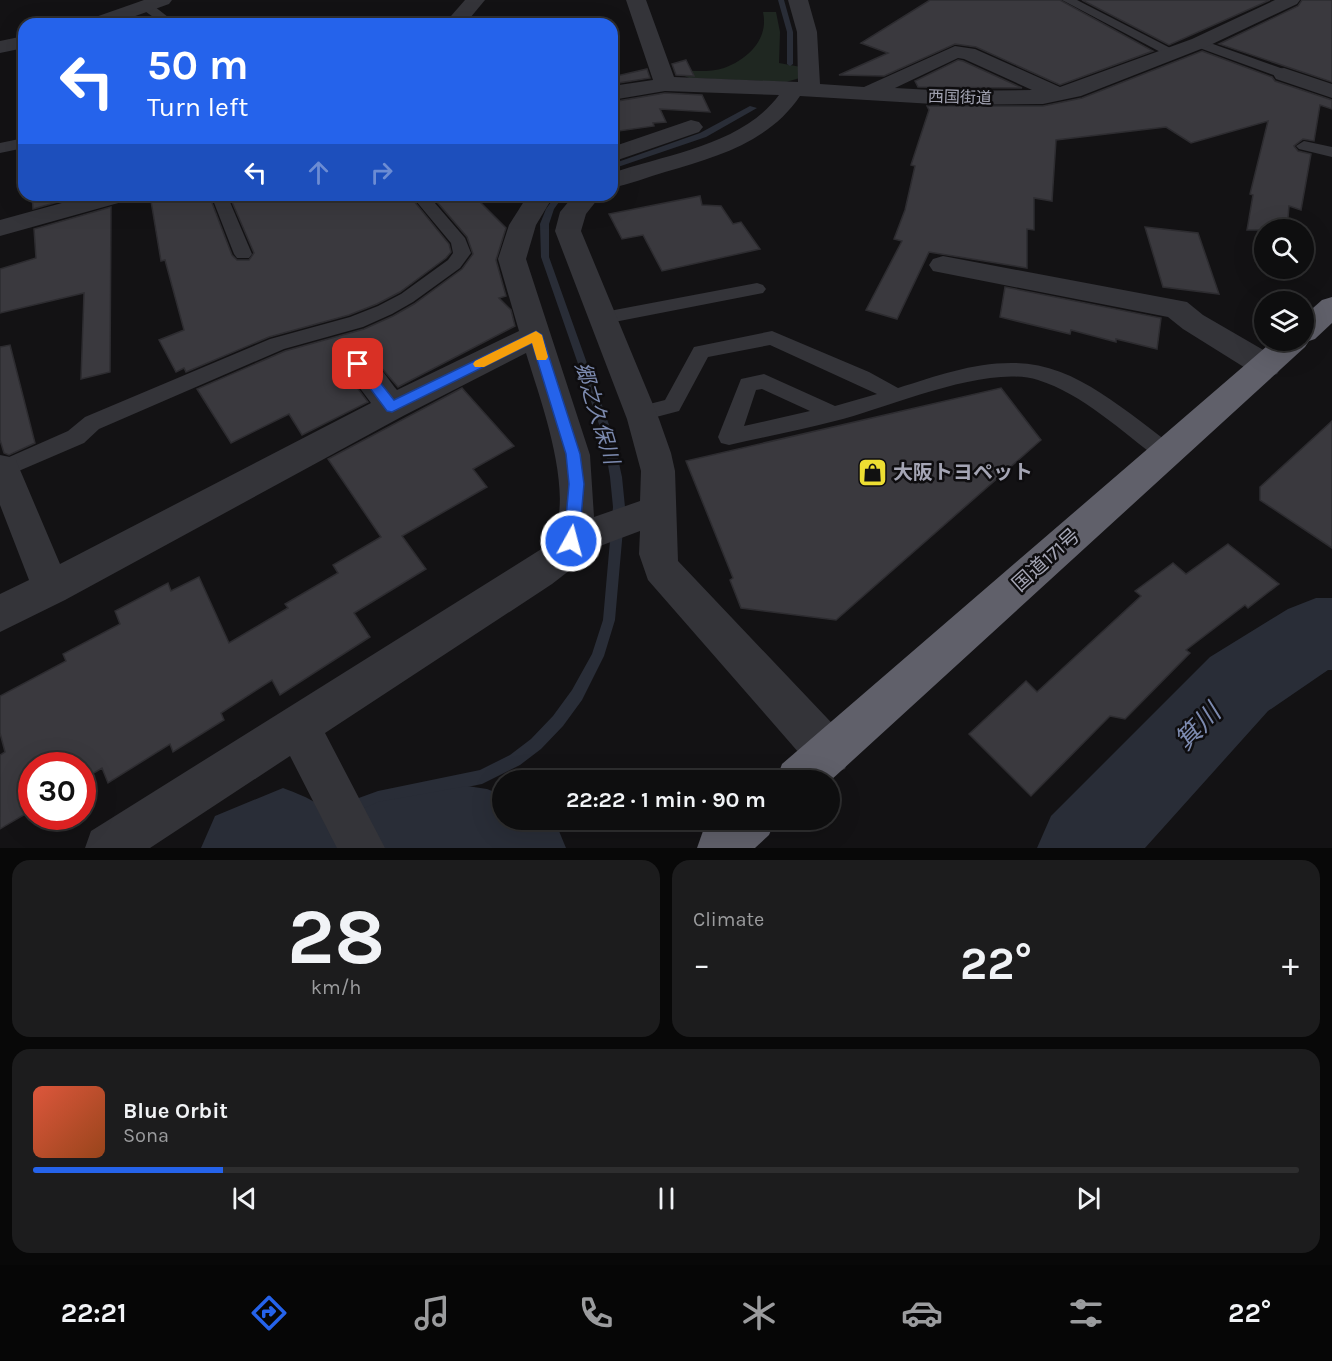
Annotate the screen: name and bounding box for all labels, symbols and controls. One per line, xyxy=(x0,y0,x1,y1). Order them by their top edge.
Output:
text: 50 m xyxy=(147,40,249,90)
icon: left xyxy=(48,42,126,120)
street label: 西国街道 xyxy=(928,86,992,108)
text: Turn left xyxy=(147,91,248,123)
icon: left xyxy=(239,156,272,189)
icon: ahead xyxy=(302,156,335,189)
icon: right xyxy=(365,156,398,189)
map controls xyxy=(1254,219,1314,351)
button: search xyxy=(1254,219,1314,279)
button: layers xyxy=(1254,291,1314,351)
pin xyxy=(332,338,383,389)
icon: arrive xyxy=(341,347,374,380)
water label: 郷之久保川 xyxy=(570,359,624,469)
shop icon: 大阪トヨペット xyxy=(856,456,888,488)
place label: 大阪トヨペット xyxy=(893,461,1033,484)
position arrow xyxy=(539,509,603,573)
street label: 国道171号 xyxy=(1008,524,1084,596)
water label: 箕川 xyxy=(1169,695,1229,756)
speed limit sign: 30 xyxy=(18,752,96,830)
text: 22:22 · 1 min · 90 m xyxy=(566,787,766,813)
text: 28 xyxy=(287,891,385,983)
text: Climate xyxy=(693,908,764,931)
text: 22° xyxy=(960,938,1032,990)
text: − xyxy=(693,945,710,983)
text: + xyxy=(1282,945,1299,983)
text: km/h xyxy=(311,976,361,999)
text: Blue Orbit xyxy=(123,1098,228,1124)
text: Sona xyxy=(123,1124,169,1147)
icon: previous xyxy=(228,1182,261,1215)
icon: pause xyxy=(650,1182,683,1215)
icon: next xyxy=(1072,1182,1105,1215)
icon: directions xyxy=(248,1292,290,1334)
icon: music xyxy=(411,1292,453,1334)
icon: phone xyxy=(575,1292,617,1334)
icon: climate xyxy=(738,1292,780,1334)
icon: car xyxy=(901,1292,943,1334)
icon: filters xyxy=(1065,1292,1107,1334)
text: 22:21 xyxy=(61,1297,127,1329)
text: 22° xyxy=(1228,1297,1271,1329)

